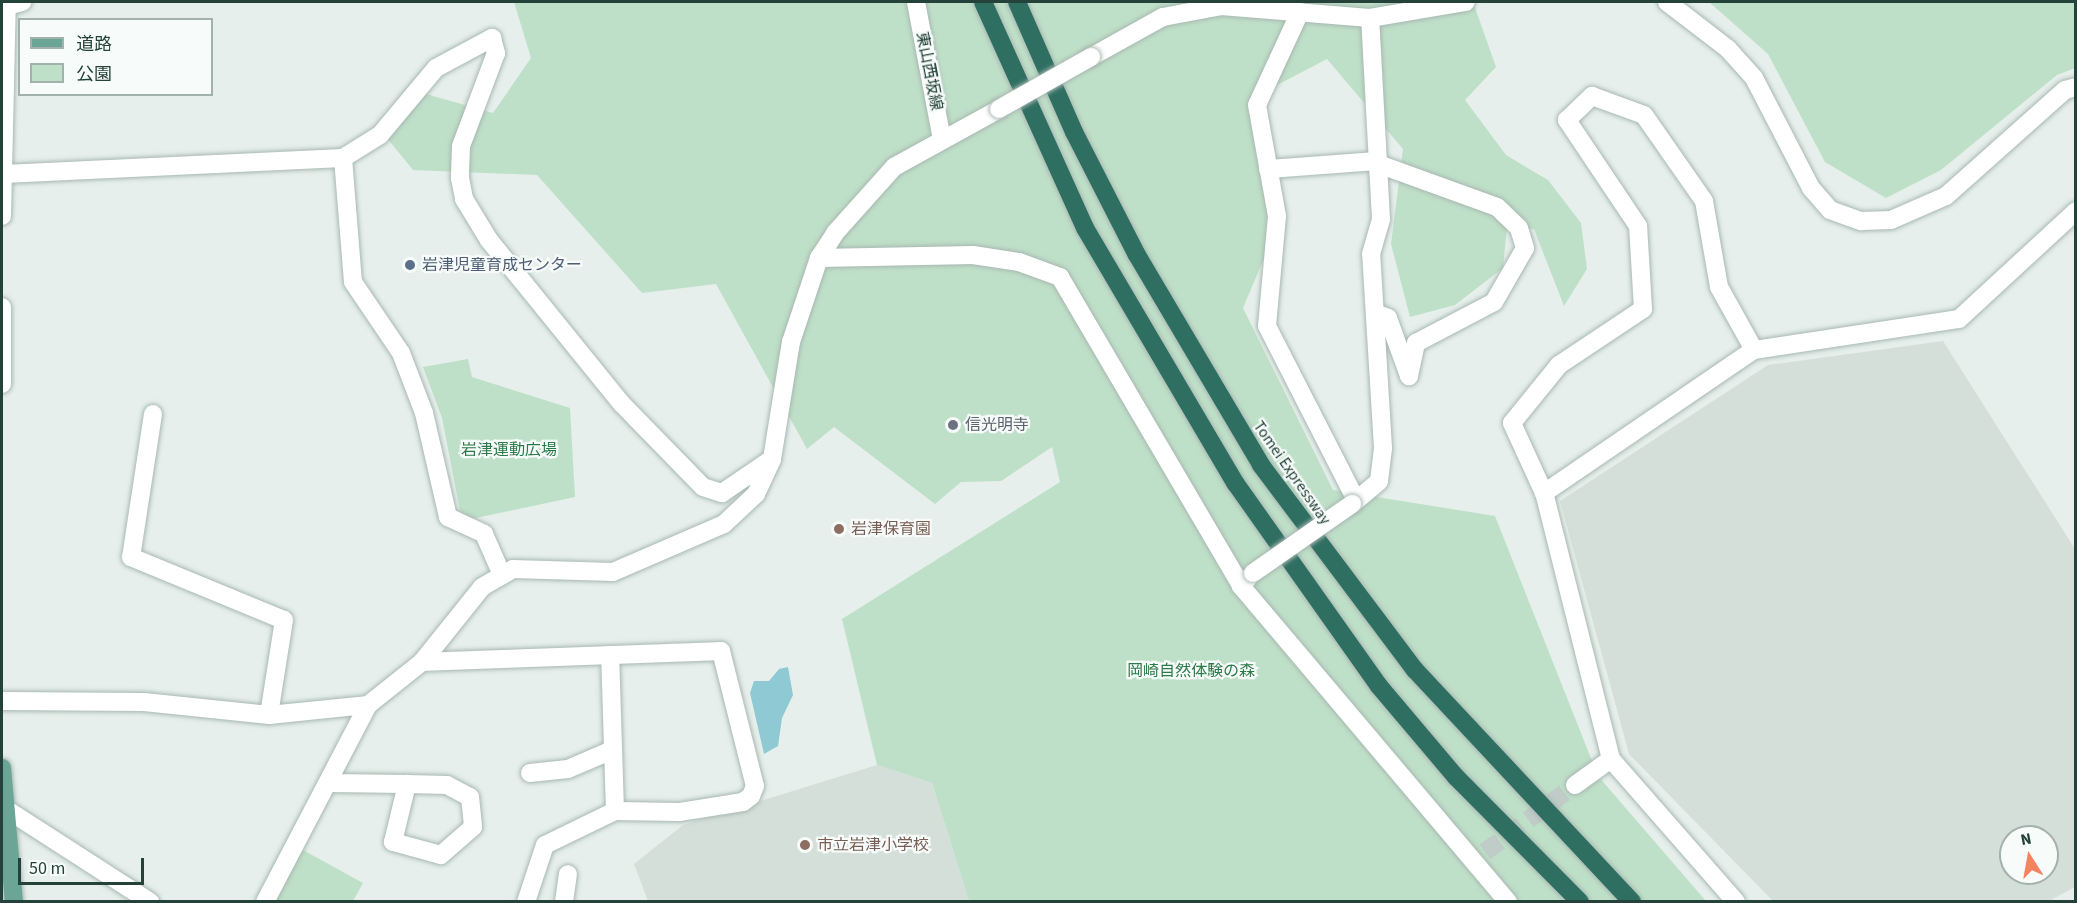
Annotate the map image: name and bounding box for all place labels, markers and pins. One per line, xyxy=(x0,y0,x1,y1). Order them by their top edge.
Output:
place label: 岩津児童育成センター xyxy=(422,255,582,275)
marker: 岩津児童育成センター xyxy=(403,258,417,272)
place label: 信光明寺 xyxy=(965,415,1029,435)
marker: 信光明寺 xyxy=(946,418,960,432)
place label: 岩津保育園 xyxy=(851,519,931,539)
marker: 岩津保育園 xyxy=(832,522,846,536)
place label: 市立岩津小学校 xyxy=(817,835,929,855)
marker: 市立岩津小学校 xyxy=(798,838,812,852)

